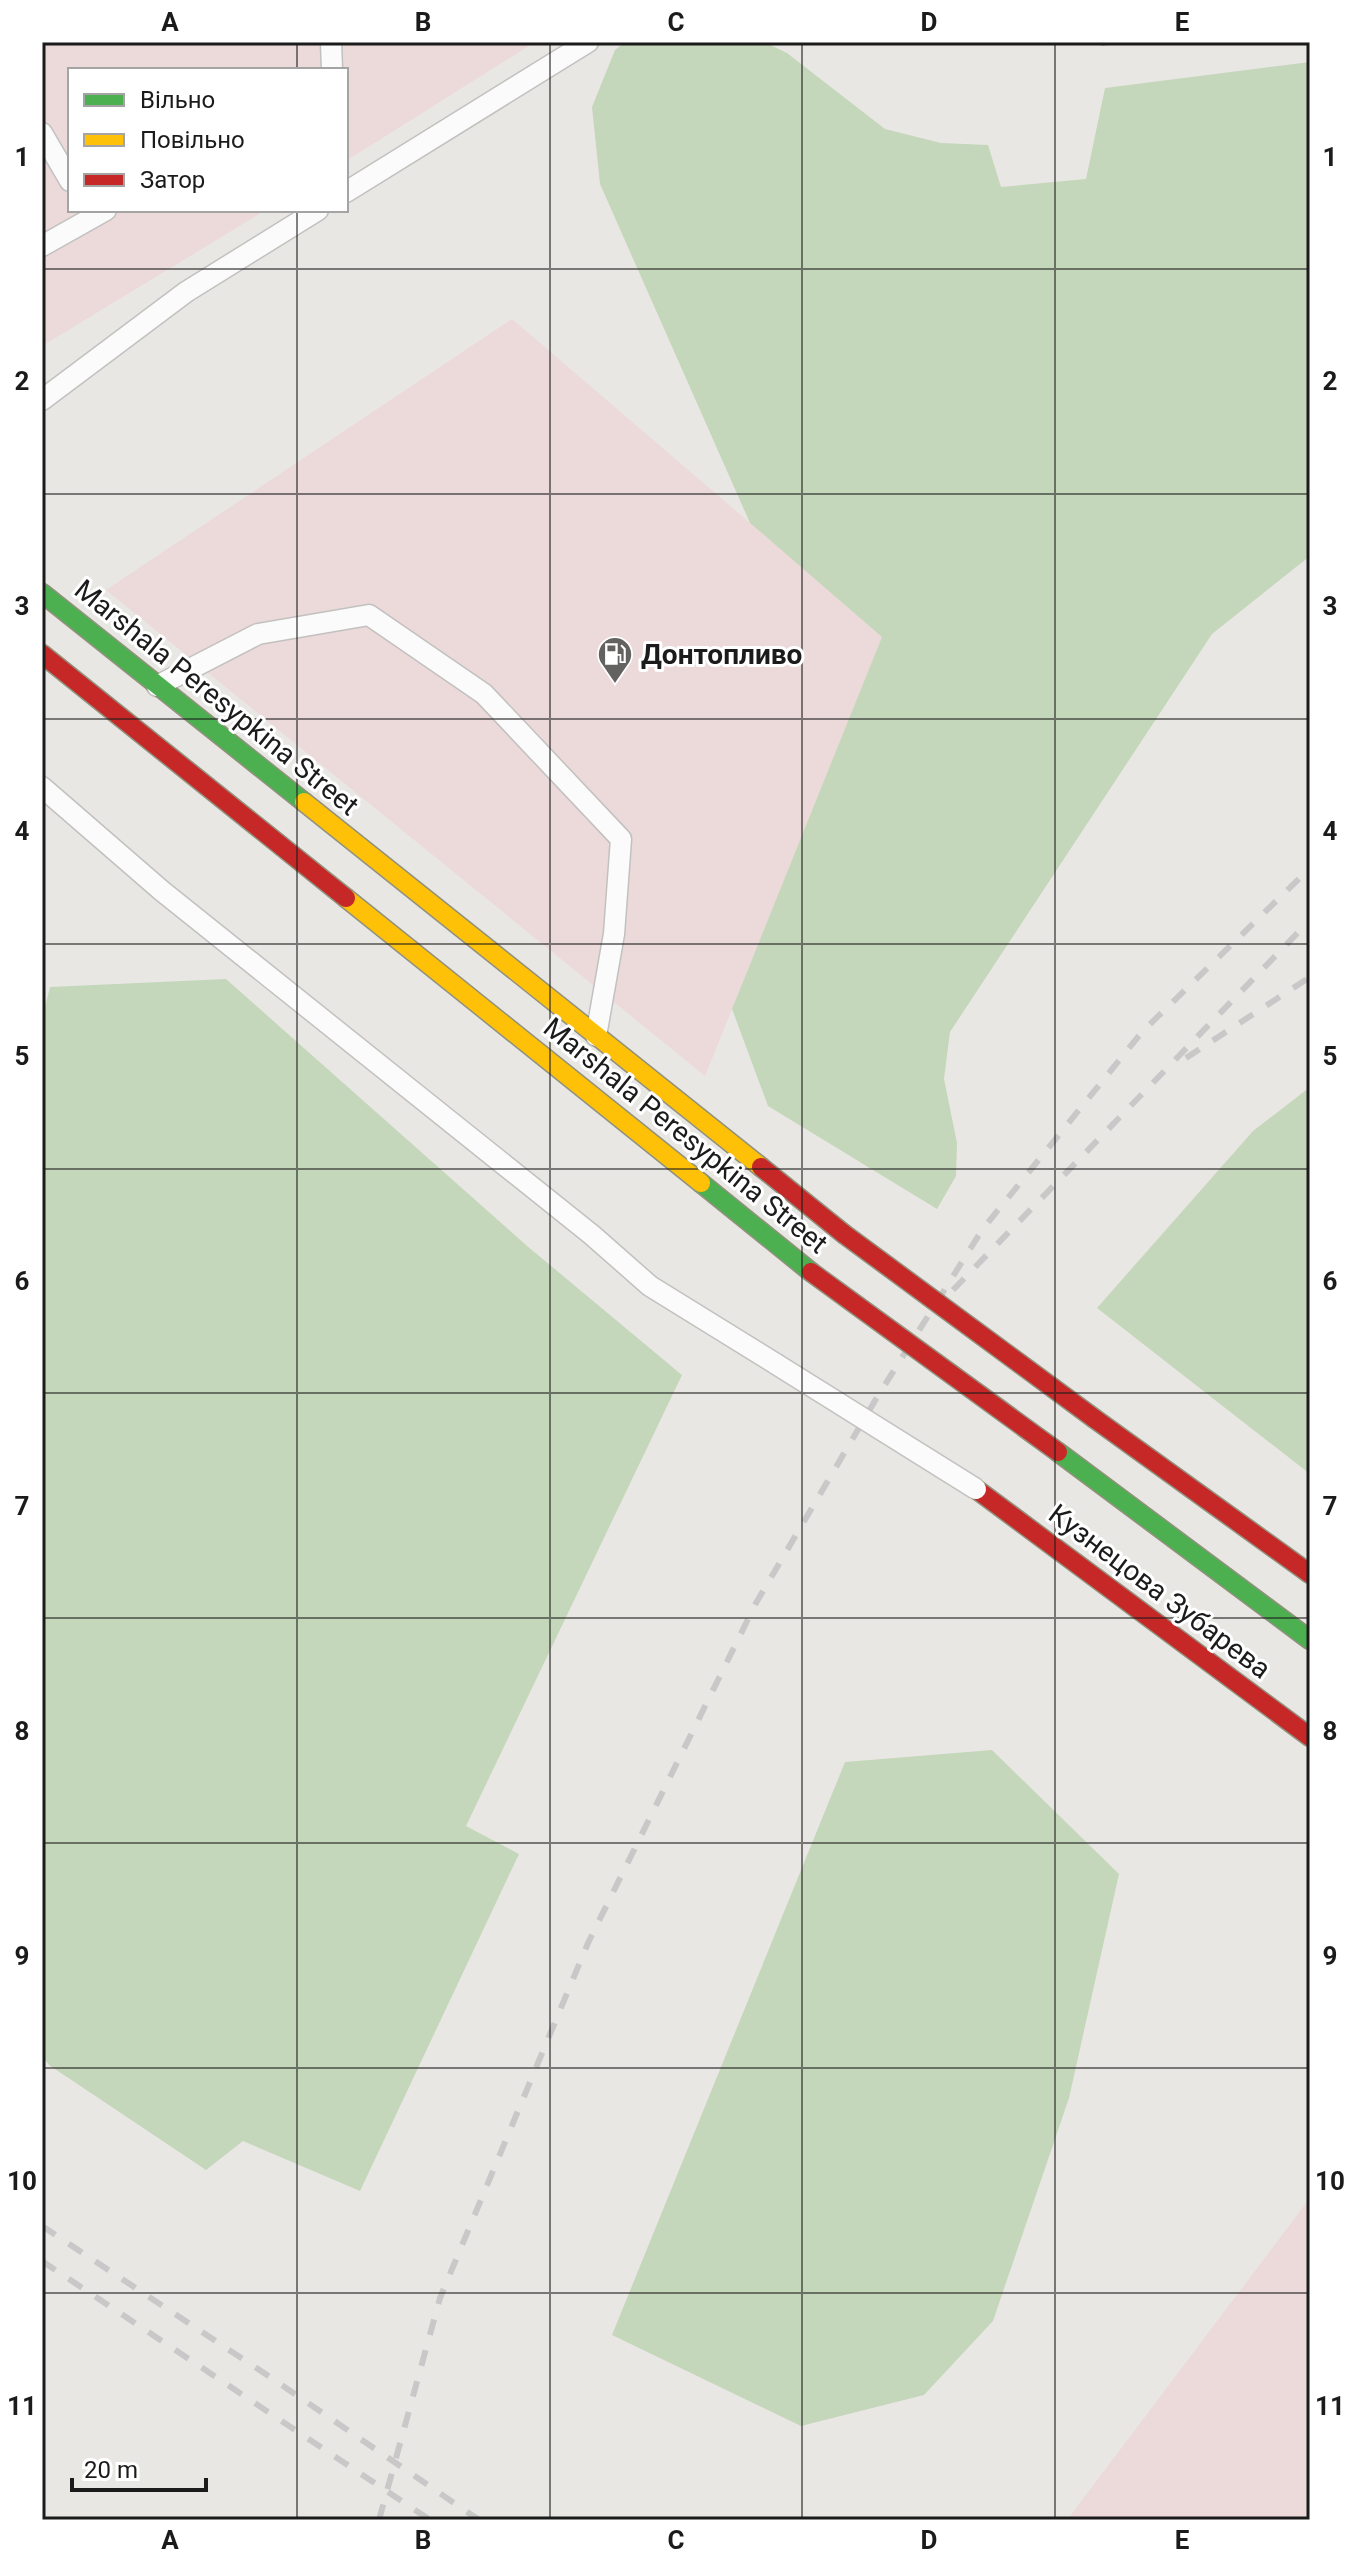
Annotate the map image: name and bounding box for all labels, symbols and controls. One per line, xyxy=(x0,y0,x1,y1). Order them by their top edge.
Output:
text: A xyxy=(161,7,179,37)
text: B xyxy=(415,7,431,37)
text: C xyxy=(667,7,685,37)
text: D xyxy=(921,7,937,37)
text: E xyxy=(1175,7,1190,37)
legend xyxy=(68,68,348,212)
text: Вільно xyxy=(140,86,215,114)
text: Повільно xyxy=(140,126,245,154)
text: 1 xyxy=(15,142,29,172)
text: 1 xyxy=(1323,142,1337,172)
text: Затор xyxy=(140,166,205,194)
text: 2 xyxy=(15,366,29,396)
text: 2 xyxy=(1323,366,1337,396)
street label: Marshala Peresypkina Street xyxy=(68,573,365,822)
text: 3 xyxy=(15,591,29,621)
text: 3 xyxy=(1323,591,1337,621)
fuel station icon: Донтопливо xyxy=(596,635,634,685)
place label: Донтопливо xyxy=(641,638,802,671)
text: 4 xyxy=(15,816,30,846)
text: 4 xyxy=(1323,816,1338,846)
street label: Marshala Peresypkina Street xyxy=(537,1011,834,1260)
text: 5 xyxy=(15,1041,29,1071)
text: 5 xyxy=(1323,1041,1337,1071)
text: 6 xyxy=(15,1266,30,1296)
text: 6 xyxy=(1323,1266,1338,1296)
text: 7 xyxy=(15,1491,29,1521)
text: 7 xyxy=(1323,1491,1337,1521)
street label: Кузнецова Зубарева xyxy=(1042,1497,1277,1686)
text: 8 xyxy=(15,1716,29,1746)
text: 8 xyxy=(1323,1716,1337,1746)
text: 9 xyxy=(15,1941,29,1971)
text: 9 xyxy=(1323,1941,1337,1971)
text: 10 xyxy=(7,2166,37,2196)
text: 10 xyxy=(1315,2166,1345,2196)
text: 11 xyxy=(7,2391,37,2421)
text: 11 xyxy=(1315,2391,1345,2421)
scale bar xyxy=(72,2442,206,2492)
text: 20 m xyxy=(84,2456,138,2484)
text: A xyxy=(161,2525,179,2555)
text: B xyxy=(415,2525,431,2555)
text: C xyxy=(667,2525,685,2555)
text: D xyxy=(921,2525,937,2555)
text: E xyxy=(1175,2525,1190,2555)

